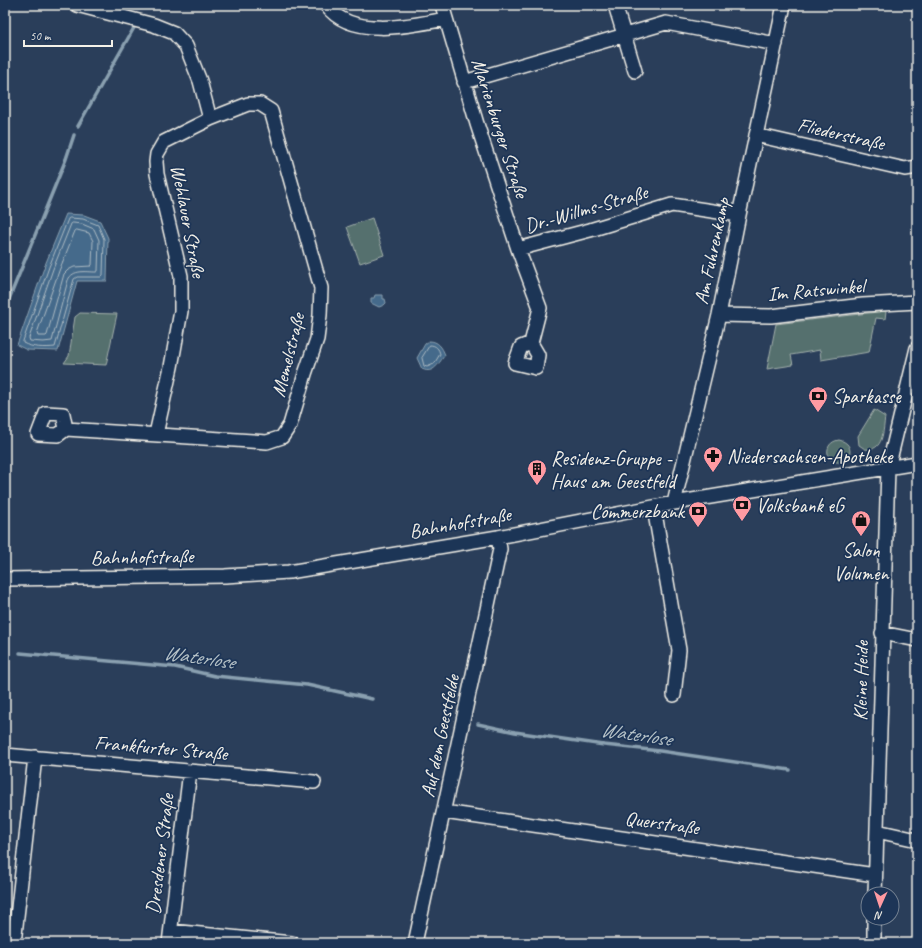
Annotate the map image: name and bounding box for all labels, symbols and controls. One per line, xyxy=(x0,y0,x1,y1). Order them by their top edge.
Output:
scale bar xyxy=(24,22,112,48)
text: 50 m xyxy=(30,28,52,44)
street label: Marienburger Straße xyxy=(466,55,535,202)
street label: Fliederstraße xyxy=(795,112,888,156)
street label: Wehlauer Straße xyxy=(165,163,211,281)
street label: Dr.-Willms-Straße xyxy=(522,179,652,238)
street label: Am Fuhrenkamp xyxy=(689,194,736,307)
street label: Im Ratswinkel xyxy=(767,273,869,307)
street label: Memelstraße xyxy=(266,309,311,399)
place label: Sparkasse xyxy=(832,384,902,409)
bank icon: Sparkasse xyxy=(807,385,829,413)
place label: Niedersachsen-Apotheke xyxy=(727,444,894,469)
pharmacy icon: Niedersachsen-Apotheke xyxy=(702,445,724,473)
place label: Residenz-Gruppe - Haus am Geestfeld xyxy=(551,446,678,494)
building icon: Residenz-Gruppe - Haus am Geestfeld xyxy=(526,458,548,486)
place label: Volksbank eG xyxy=(756,493,846,518)
bank icon: Volksbank eG xyxy=(731,494,753,522)
place label: Commerzbank xyxy=(591,499,686,524)
bank icon: Commerzbank xyxy=(687,500,709,528)
street label: Bahnhofstraße xyxy=(407,502,514,544)
shop icon: Salon Volumen xyxy=(850,509,872,537)
place label: Salon Volumen xyxy=(834,538,889,586)
street label: Bahnhofstraße xyxy=(90,544,195,570)
water label: Waterlose xyxy=(162,639,239,675)
street label: Kleine Heide xyxy=(848,639,874,721)
street label: Auf dem Geestfelde xyxy=(415,671,466,800)
water label: Waterlose xyxy=(599,716,676,752)
street label: Frankfurter Straße xyxy=(93,730,230,766)
street label: Dresdener Straße xyxy=(140,791,180,915)
street label: Querstraße xyxy=(623,805,702,841)
north arrow xyxy=(860,886,900,926)
text: N xyxy=(874,909,883,923)

